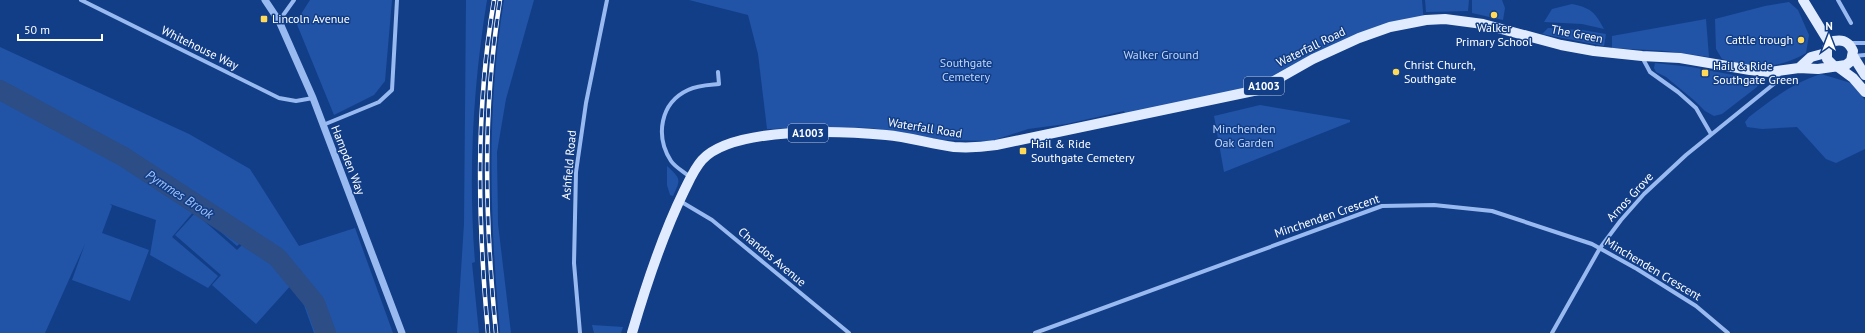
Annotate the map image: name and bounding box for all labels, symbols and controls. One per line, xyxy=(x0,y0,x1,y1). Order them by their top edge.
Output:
marker: Walker Primary School xyxy=(1489,10,1499,20)
place label: Lincoln Avenue xyxy=(272,11,350,26)
marker: Lincoln Avenue xyxy=(259,14,269,24)
scale bar xyxy=(18,16,102,42)
north arrow xyxy=(1809,16,1849,56)
text: N xyxy=(1825,19,1833,33)
place label: Walker Primary School xyxy=(1456,20,1533,49)
street label: The Green xyxy=(1550,21,1604,46)
text: 50 m xyxy=(24,22,50,37)
street label: Whitehouse Way xyxy=(159,22,242,73)
street label: Waterfall Road xyxy=(1274,23,1348,70)
place label: Cattle trough xyxy=(1725,32,1793,47)
marker: Cattle trough xyxy=(1796,35,1806,45)
park label: Walker Ground xyxy=(1123,47,1199,62)
park label: Southgate Cemetery xyxy=(940,55,992,84)
place label: Christ Church, Southgate xyxy=(1404,57,1476,86)
place label: Hail & Ride Southgate Green xyxy=(1713,58,1799,87)
marker: Christ Church, Southgate xyxy=(1391,67,1401,77)
marker: Hail & Ride Southgate Green xyxy=(1700,68,1710,78)
road number: A1003 xyxy=(1244,77,1284,95)
street label: Waterfall Road xyxy=(887,114,963,141)
park label: Minchenden Oak Garden xyxy=(1212,121,1276,150)
street label: Hampden Way xyxy=(328,123,369,197)
road number: A1003 xyxy=(788,124,828,142)
street label: Ashfield Road xyxy=(558,130,579,200)
place label: Hail & Ride Southgate Cemetery xyxy=(1031,136,1135,165)
marker: Hail & Ride Southgate Cemetery xyxy=(1018,146,1028,156)
water label: Pymmes Brook xyxy=(143,166,218,223)
street label: Arnos Grove xyxy=(1603,169,1656,224)
street label: Minchenden Crescent xyxy=(1272,191,1381,241)
street label: Chandos Avenue xyxy=(735,224,809,289)
street label: Minchenden Crescent xyxy=(1602,234,1704,303)

